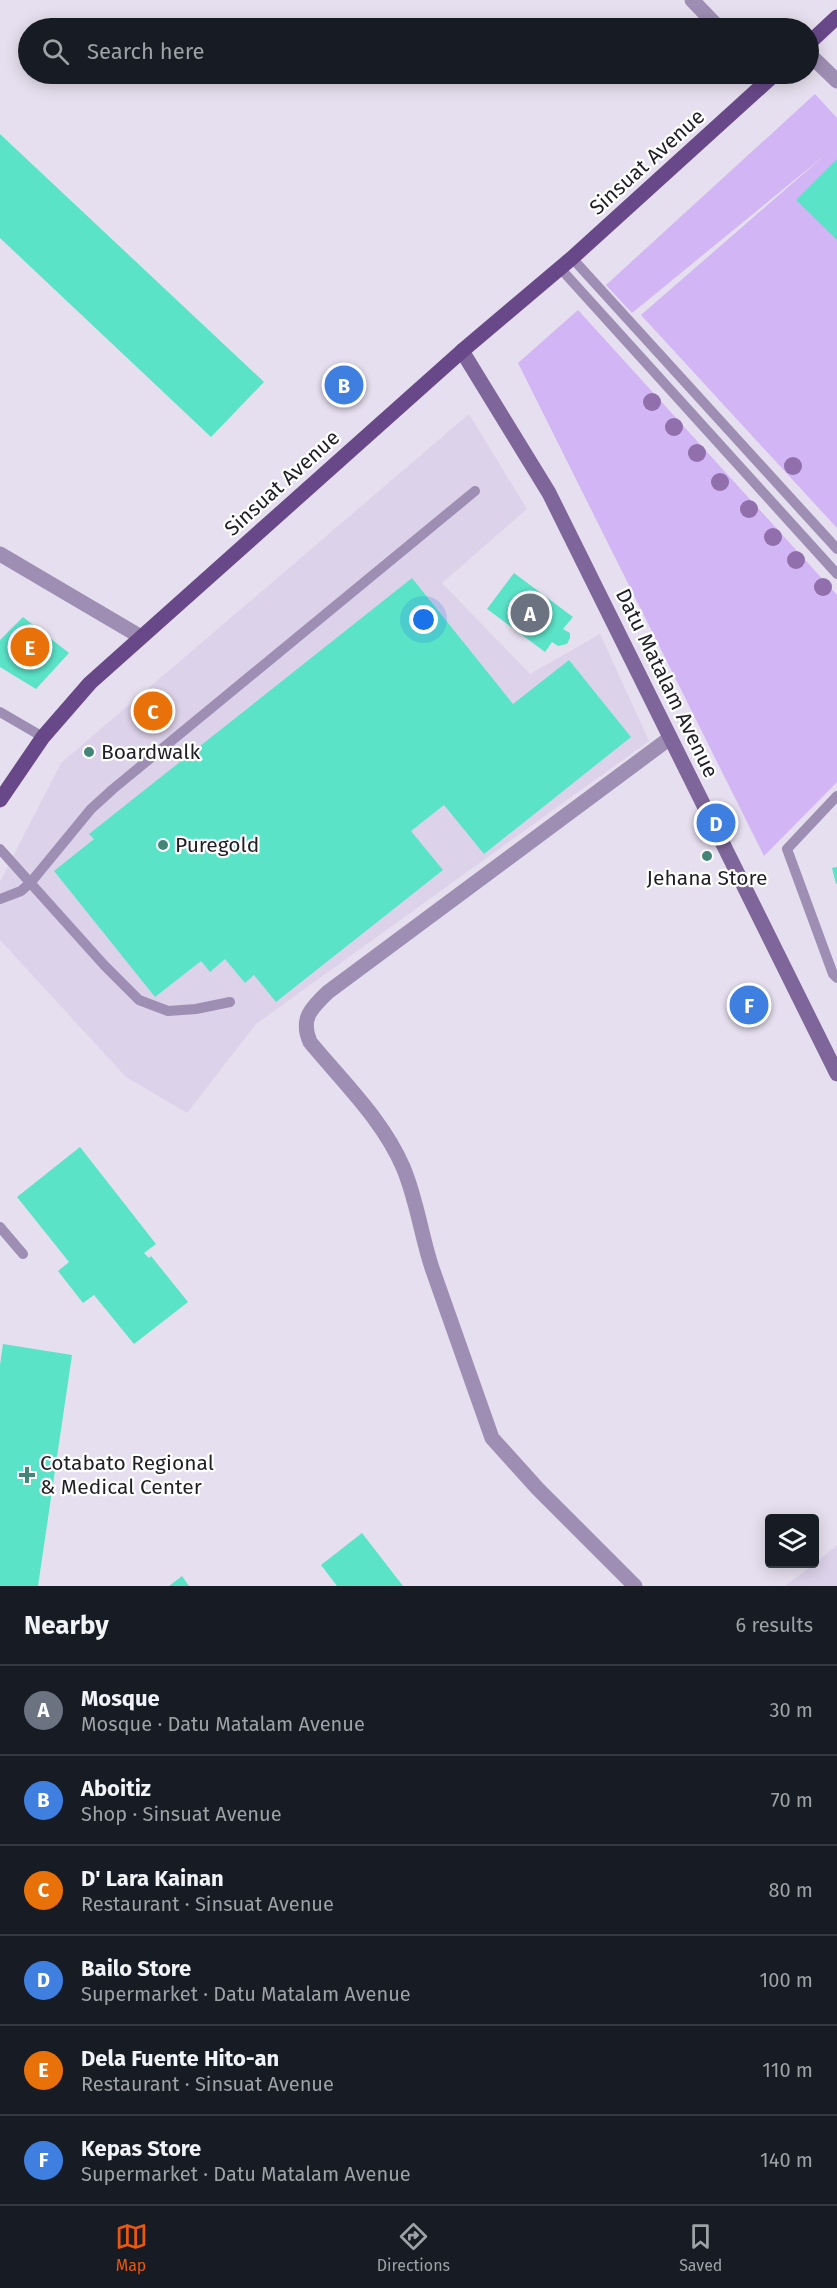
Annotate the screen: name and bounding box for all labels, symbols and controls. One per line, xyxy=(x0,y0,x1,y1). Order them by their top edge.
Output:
search box xyxy=(18,18,819,84)
icon: search xyxy=(39,35,72,68)
text: Search here xyxy=(87,38,205,65)
street label: Sinsuat Avenue xyxy=(584,103,710,221)
pin: B xyxy=(324,362,364,408)
street label: Sinsuat Avenue xyxy=(219,424,345,542)
street label: Datu Matalam Avenue xyxy=(610,584,724,782)
pin: A xyxy=(510,590,550,636)
your location xyxy=(409,605,438,634)
pin: E xyxy=(10,624,50,670)
pin: C xyxy=(134,688,172,734)
place label: Boardwalk xyxy=(101,739,200,765)
marker: Boardwalk xyxy=(82,745,96,759)
pin: D xyxy=(696,800,736,846)
place label: Puregold xyxy=(175,832,259,858)
marker: Puregold xyxy=(156,838,170,852)
marker: Jehana Store xyxy=(700,849,714,863)
place label: Jehana Store xyxy=(647,865,767,891)
pin: F xyxy=(730,982,768,1028)
place label: Cotabato Regional & Medical Center xyxy=(40,1450,214,1500)
marker: Cotabato Regional & Medical Center xyxy=(18,1466,36,1484)
map controls xyxy=(765,1514,819,1568)
button: layers xyxy=(765,1514,819,1568)
text: Nearby xyxy=(24,1610,109,1641)
text: 6 results xyxy=(736,1613,813,1637)
text: Mosque xyxy=(81,1685,160,1712)
text: A xyxy=(38,1698,49,1722)
text: 30 m xyxy=(769,1698,813,1722)
text: Mosque · Datu Matalam Avenue xyxy=(81,1712,365,1736)
text: Aboitiz xyxy=(81,1775,151,1802)
text: B xyxy=(37,1788,50,1812)
text: 70 m xyxy=(771,1788,813,1812)
text: Shop · Sinsuat Avenue xyxy=(81,1802,282,1826)
text: D' Lara Kainan xyxy=(81,1865,224,1892)
text: C xyxy=(38,1878,49,1902)
text: 80 m xyxy=(768,1878,813,1902)
text: Restaurant · Sinsuat Avenue xyxy=(81,1892,334,1916)
text: Bailo Store xyxy=(81,1955,191,1982)
text: D xyxy=(37,1968,50,1992)
text: 100 m xyxy=(760,1968,813,1992)
text: Supermarket · Datu Matalam Avenue xyxy=(81,1982,411,2006)
text: Dela Fuente Hito-an xyxy=(81,2045,279,2072)
text: E xyxy=(38,2058,49,2082)
text: 110 m xyxy=(762,2058,813,2082)
text: Restaurant · Sinsuat Avenue xyxy=(81,2072,334,2096)
text: Kepas Store xyxy=(81,2135,201,2162)
text: F xyxy=(39,2148,48,2172)
text: 140 m xyxy=(760,2148,813,2172)
text: Supermarket · Datu Matalam Avenue xyxy=(81,2162,411,2186)
tab: Map xyxy=(115,2220,148,2275)
tab: Directions xyxy=(377,2220,450,2275)
tab: Saved xyxy=(679,2220,722,2275)

